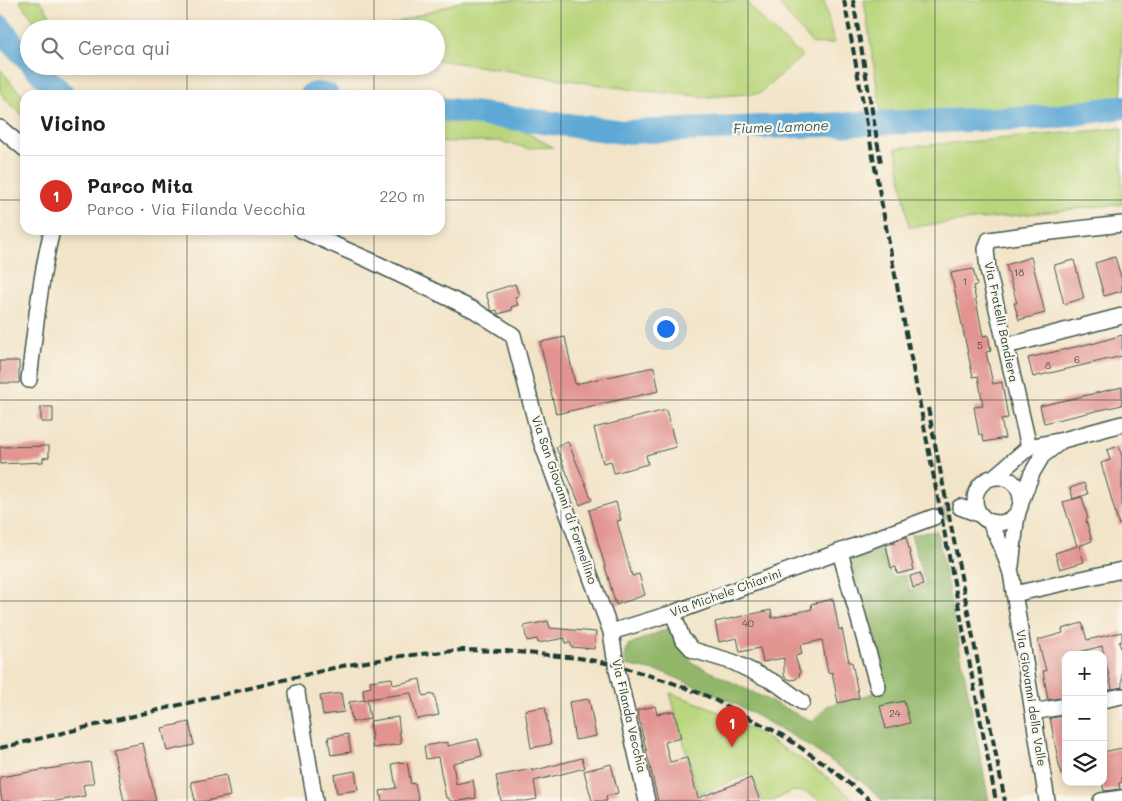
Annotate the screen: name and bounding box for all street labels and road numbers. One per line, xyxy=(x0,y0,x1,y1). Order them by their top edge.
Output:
street label: Via Fratelli Bandiera xyxy=(981,260,1023,384)
street label: Via San Giovanni di Formellino xyxy=(529,413,601,586)
street label: Via Michele Chiarini xyxy=(667,564,784,620)
street label: Via Giovanni della Valle xyxy=(1013,628,1051,767)
street label: Via Filanda Vecchia xyxy=(609,657,651,774)

